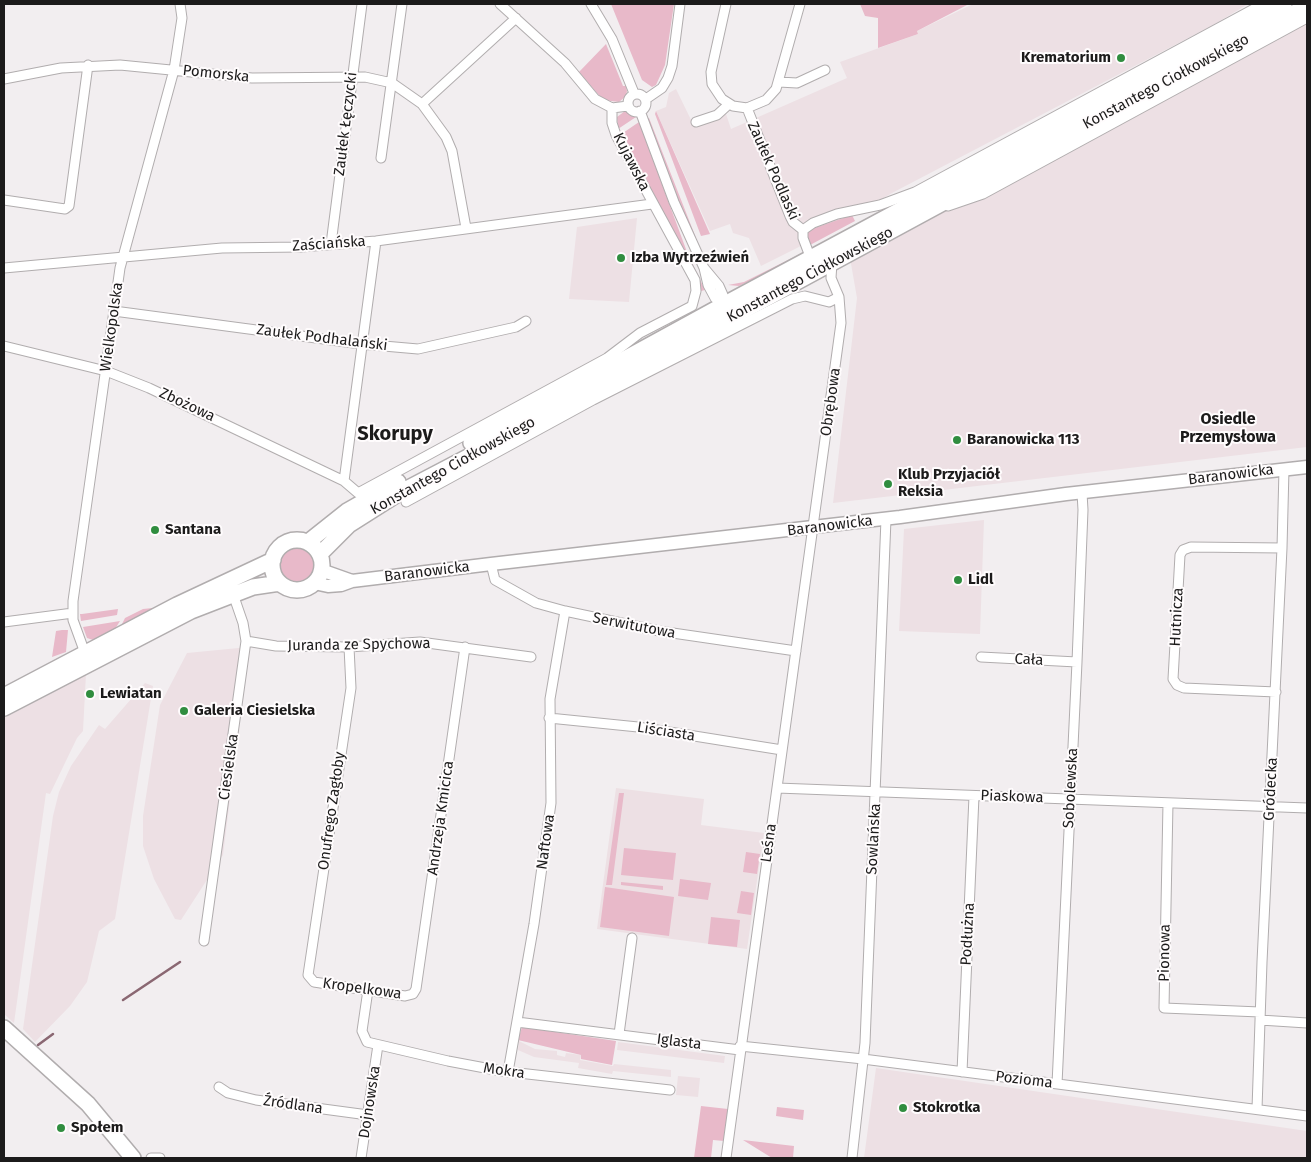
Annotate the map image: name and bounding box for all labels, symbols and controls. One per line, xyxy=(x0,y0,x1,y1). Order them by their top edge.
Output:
street label: Konstantego Ciołkowskiego xyxy=(1080,30,1252,134)
place label: Krematorium xyxy=(1021,49,1111,67)
marker: Krematorium xyxy=(1115,52,1127,64)
street label: Pomorska xyxy=(182,62,250,86)
street label: Zaułek Łęczycki xyxy=(331,71,361,177)
street label: Zaułek Podlaski xyxy=(743,119,803,223)
street label: Kujawska xyxy=(609,130,653,194)
street label: Konstantego Ciołkowskiego xyxy=(724,223,896,327)
street label: Zaściańska xyxy=(292,232,366,256)
place label: Izba Wytrzeźwień xyxy=(631,249,749,267)
marker: Izba Wytrzeźwień xyxy=(615,252,627,264)
street label: Wielkopolska xyxy=(97,281,127,373)
street label: Zaułek Podhalański xyxy=(255,321,389,355)
street label: Obrębowa xyxy=(817,366,845,438)
street label: Zbożowa xyxy=(156,384,218,426)
district label: Osiedle Przemysłowa xyxy=(1180,410,1276,448)
street label: Konstantego Ciołkowskiego xyxy=(367,413,539,519)
district label: Skorupy xyxy=(357,422,433,446)
place label: Baranowicka 113 xyxy=(967,431,1080,449)
marker: Baranowicka 113 xyxy=(951,434,963,446)
street label: Baranowicka xyxy=(1187,461,1275,489)
place label: Klub Przyjaciół Reksia xyxy=(898,466,1000,501)
marker: Klub Przyjaciół Reksia xyxy=(882,478,894,490)
street label: Baranowicka xyxy=(786,512,874,540)
place label: Santana xyxy=(165,521,221,539)
marker: Santana xyxy=(149,524,161,536)
street label: Baranowicka xyxy=(383,558,471,586)
place label: Lidl xyxy=(968,571,993,589)
marker: Lidl xyxy=(952,574,964,586)
street label: Hutnicza xyxy=(1166,587,1188,647)
street label: Serwitutowa xyxy=(591,609,677,643)
street label: Juranda ze Spychowa xyxy=(287,635,431,655)
street label: Cała xyxy=(1014,650,1044,670)
place label: Lewiatan xyxy=(100,685,162,703)
marker: Lewiatan xyxy=(84,688,96,700)
place label: Galeria Ciesielska xyxy=(194,702,315,720)
marker: Galeria Ciesielska xyxy=(178,705,190,717)
street label: Liściasta xyxy=(636,719,696,745)
street label: Ciesielska xyxy=(215,732,243,802)
street label: Sobolewska xyxy=(1060,747,1082,829)
street label: Onufrego Zagłoby xyxy=(315,751,349,871)
street label: Gródecka xyxy=(1260,757,1282,821)
street label: Andrzeja Kmicica xyxy=(424,760,458,876)
street label: Piaskowa xyxy=(980,787,1044,807)
street label: Sowlańska xyxy=(863,803,885,875)
street label: Naftowa xyxy=(533,813,559,871)
street label: Leśna xyxy=(757,822,781,864)
street label: Podłużna xyxy=(957,902,979,966)
street label: Pionowa xyxy=(1155,924,1175,982)
street label: Kropelkowa xyxy=(321,975,403,1003)
street label: Iglasta xyxy=(656,1030,702,1054)
street label: Mokra xyxy=(482,1059,526,1083)
street label: Dojnowska xyxy=(355,1064,385,1140)
street label: Pozioma xyxy=(994,1068,1054,1092)
street label: Źródlana xyxy=(262,1092,324,1118)
place label: Stokrotka xyxy=(913,1099,981,1117)
marker: Stokrotka xyxy=(897,1102,909,1114)
place label: Społem xyxy=(71,1119,123,1137)
marker: Społem xyxy=(55,1122,67,1134)

